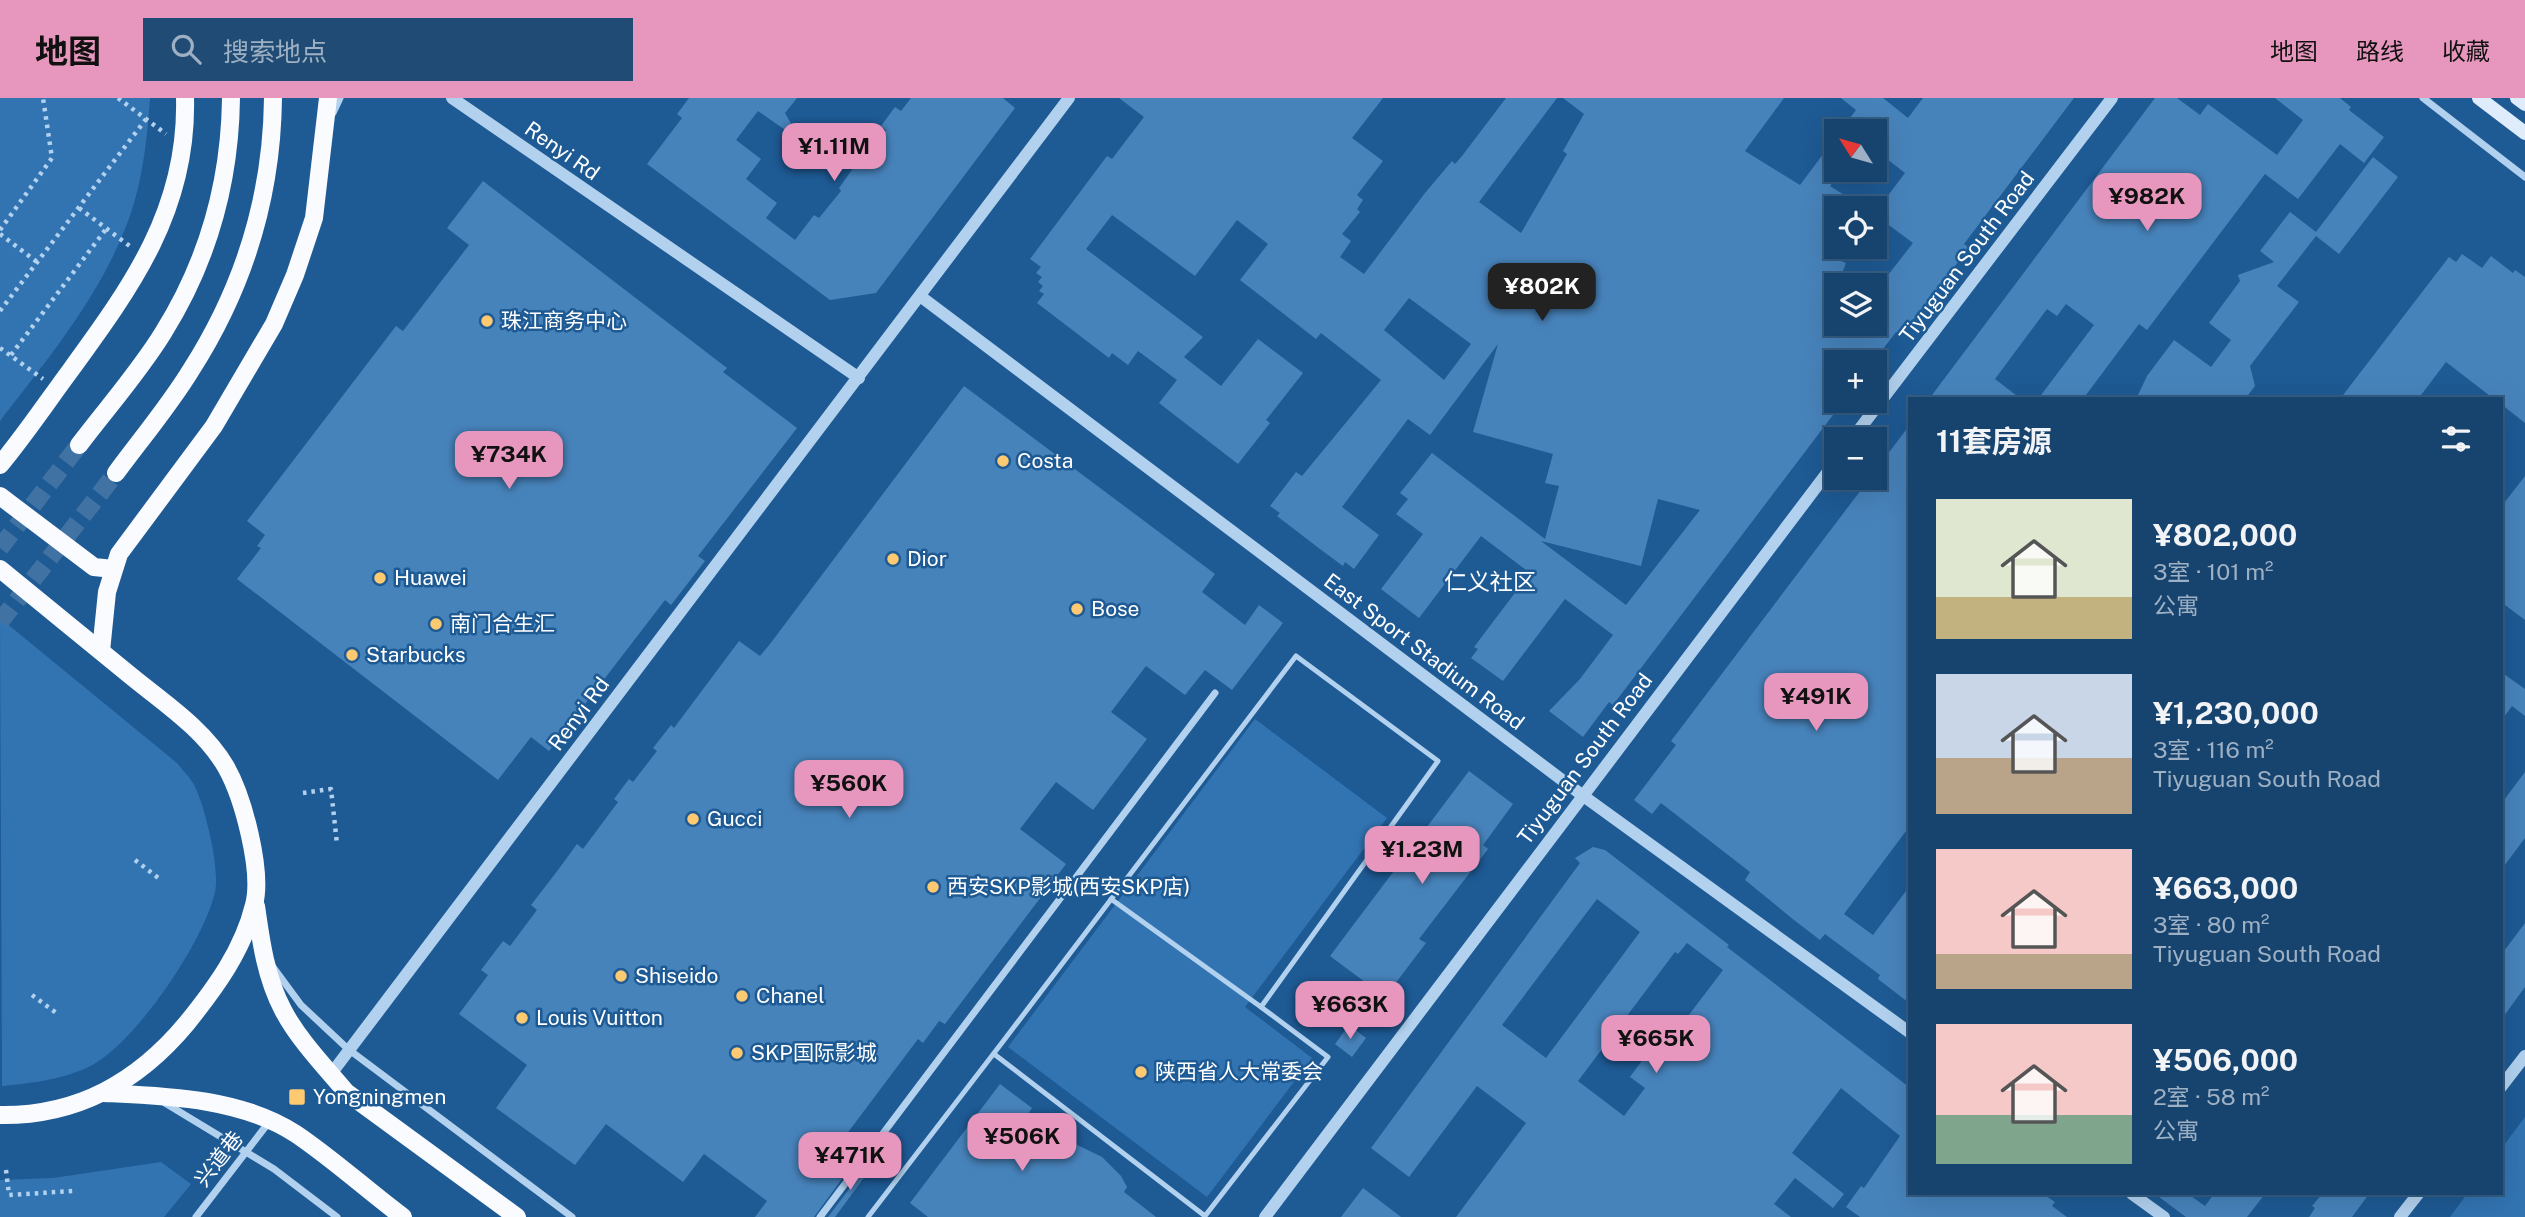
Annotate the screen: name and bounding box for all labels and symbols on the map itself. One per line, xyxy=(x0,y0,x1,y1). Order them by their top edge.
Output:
street label: Renyi Rd xyxy=(520,116,604,185)
north arrow xyxy=(1824,119,1886,182)
pin: ¥1.11M xyxy=(777,123,891,183)
street label: Tiyuguan South Road xyxy=(1894,166,2039,347)
pin: ¥982K xyxy=(2098,174,2196,233)
pin: ¥802K xyxy=(1493,264,1591,323)
place label: 珠江商务中心 xyxy=(501,308,627,333)
marker: 珠江商务中心 xyxy=(479,313,495,329)
pin: ¥734K xyxy=(460,432,558,491)
place label: Costa xyxy=(1017,448,1073,473)
marker: Costa xyxy=(995,453,1011,469)
place label: Dior xyxy=(907,546,947,571)
marker: Dior xyxy=(885,551,901,567)
place label: Huawei xyxy=(394,565,467,590)
street label: East Sport Stadium Road xyxy=(1319,568,1529,735)
district label: 仁义社区 xyxy=(1444,568,1536,595)
marker: Huawei xyxy=(372,570,388,586)
place label: Bose xyxy=(1091,596,1139,621)
marker: Bose xyxy=(1069,601,1085,617)
place label: 南门合生汇 xyxy=(450,611,555,636)
marker: 南门合生汇 xyxy=(428,616,444,632)
place label: Starbucks xyxy=(366,642,466,667)
marker: Starbucks xyxy=(344,647,360,663)
street label: Tiyuguan South Road xyxy=(1512,668,1657,849)
street label: Renyi Rd xyxy=(543,672,614,755)
pin: ¥491K xyxy=(1767,674,1865,733)
pin: ¥560K xyxy=(800,760,898,820)
place label: Gucci xyxy=(707,806,762,831)
marker: Gucci xyxy=(685,811,701,827)
pin: ¥1.23M xyxy=(1365,826,1479,886)
place label: 西安SKP影城(西安SKP店) xyxy=(947,874,1190,899)
marker: 西安SKP影城(西安SKP店) xyxy=(925,879,941,895)
place label: Shiseido xyxy=(635,963,719,988)
marker: Shiseido xyxy=(613,968,629,984)
pin: ¥663K xyxy=(1301,982,1399,1041)
place label: Chanel xyxy=(756,983,825,1008)
marker: Chanel xyxy=(734,988,750,1004)
place label: Louis Vuitton xyxy=(536,1005,663,1030)
marker: Louis Vuitton xyxy=(514,1010,530,1026)
pin: ¥665K xyxy=(1607,1016,1705,1075)
place label: SKP国际影城 xyxy=(751,1040,877,1065)
marker: SKP国际影城 xyxy=(729,1045,745,1061)
place label: 陕西省人大常委会 xyxy=(1155,1059,1323,1084)
marker: 陕西省人大常委会 xyxy=(1133,1064,1149,1080)
place label: Yongningmen xyxy=(313,1084,446,1109)
marker: Yongningmen xyxy=(287,1087,307,1107)
pin: ¥506K xyxy=(973,1114,1071,1173)
street label: 兴道巷 xyxy=(189,1126,248,1191)
pin: ¥471K xyxy=(801,1132,899,1192)

